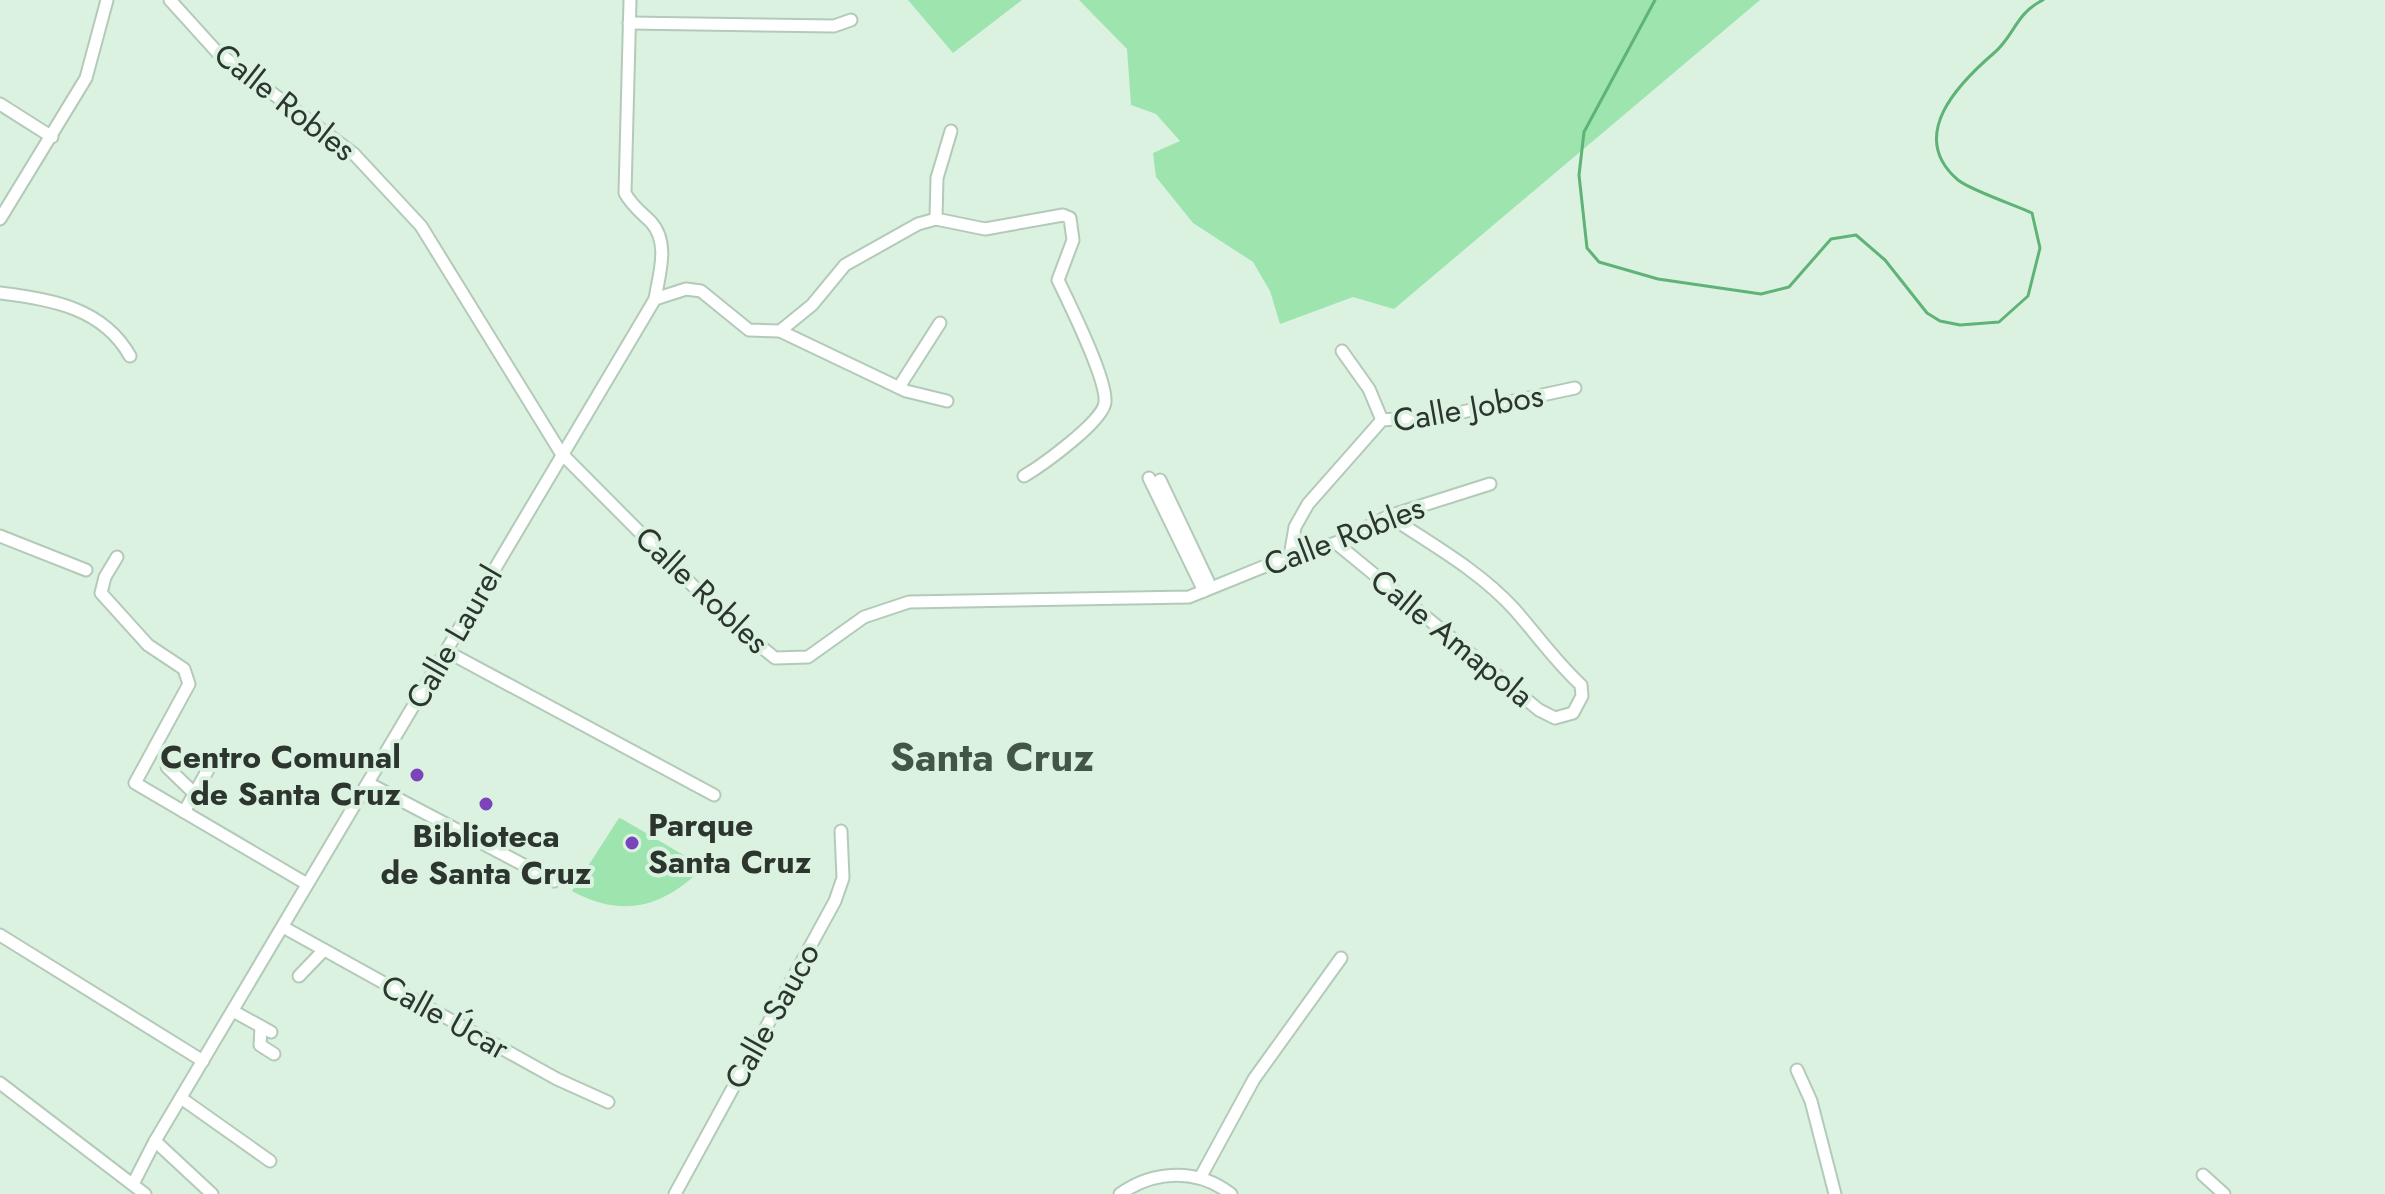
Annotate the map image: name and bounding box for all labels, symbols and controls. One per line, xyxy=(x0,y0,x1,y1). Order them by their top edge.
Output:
street label: Calle Robles xyxy=(204,32,366,172)
street label: Calle Jobos xyxy=(1389,372,1547,444)
street label: Calle Robles xyxy=(1257,484,1431,588)
street label: Calle Robles xyxy=(625,516,779,664)
street label: Calle Laurel xyxy=(394,557,514,717)
street label: Calle Amapola xyxy=(1361,558,1543,718)
district label: Santa Cruz xyxy=(890,728,1094,786)
place label: Centro Comunal de Santa Cruz xyxy=(160,734,401,817)
marker: Centro Comunal de Santa Cruz xyxy=(408,766,426,784)
marker: Biblioteca de Santa Cruz xyxy=(477,795,495,813)
place label: Parque Santa Cruz xyxy=(648,802,812,885)
place label: Biblioteca de Santa Cruz xyxy=(380,813,592,896)
marker: Parque Santa Cruz xyxy=(623,834,641,852)
street label: Calle Sauco xyxy=(713,935,831,1097)
street label: Calle Úcar xyxy=(373,963,517,1071)

